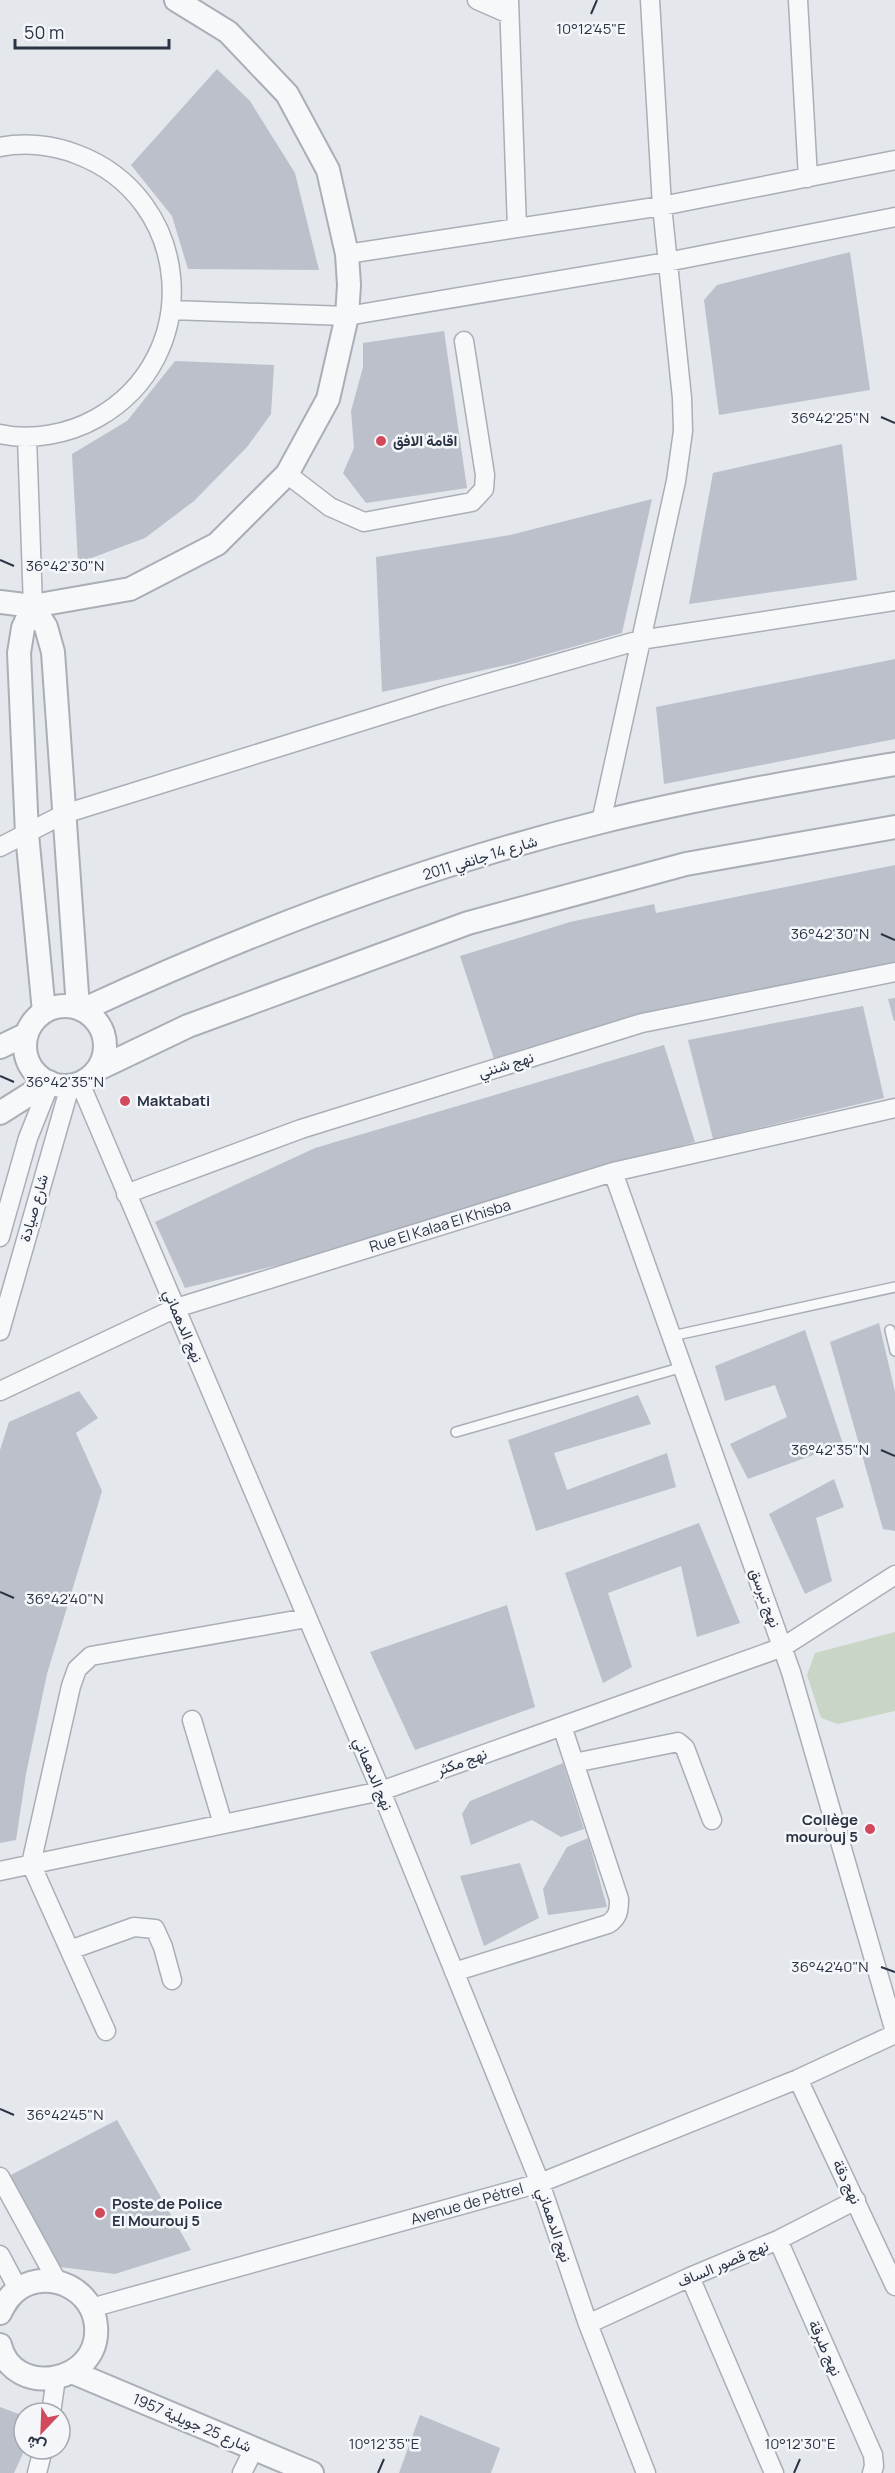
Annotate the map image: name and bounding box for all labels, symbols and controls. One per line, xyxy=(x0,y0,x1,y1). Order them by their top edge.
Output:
scale bar xyxy=(15,12,170,50)
text: 10°12'45"E xyxy=(556,18,626,39)
text: 50 m xyxy=(24,20,64,44)
text: 36°42'25"N xyxy=(791,407,869,428)
place label: اقامة الافق xyxy=(393,430,457,451)
marker: اقامة الافق xyxy=(374,434,388,448)
text: 36°42'30"N xyxy=(26,555,104,576)
street label: شارع 14 جانفي 2011 xyxy=(420,830,541,888)
text: 36°42'30"N xyxy=(791,923,869,944)
street label: نهج شنني xyxy=(476,1046,537,1086)
text: 36°42'35"N xyxy=(26,1071,104,1092)
place label: Maktabati xyxy=(137,1090,210,1111)
marker: Maktabati xyxy=(118,1094,132,1108)
street label: شارع صيادة xyxy=(14,1172,54,1244)
street label: Rue El Kalaa El Khisba xyxy=(366,1194,513,1257)
street label: نهج الدهماني xyxy=(156,1286,208,1367)
text: 36°42'35"N xyxy=(791,1439,869,1460)
street label: نهج تبرسق xyxy=(744,1565,786,1631)
text: 36°42'40"N xyxy=(26,1588,104,1609)
street label: نهج الدهماني xyxy=(346,1734,398,1815)
street label: نهج مكثر xyxy=(433,1743,490,1782)
place label: Collège mourouj 5 xyxy=(785,1809,858,1847)
marker: Collège mourouj 5 xyxy=(863,1822,877,1836)
text: 36°42'40"N xyxy=(791,1956,869,1977)
text: 36°42'45"N xyxy=(27,2104,103,2125)
street label: نهج دقة xyxy=(827,2156,867,2208)
street label: Avenue de Pétrel xyxy=(408,2177,526,2230)
street label: نهج الدهماني xyxy=(529,2185,577,2266)
place label: Poste de Police El Mourouj 5 xyxy=(112,2193,223,2231)
marker: Poste de Police El Mourouj 5 xyxy=(93,2206,107,2220)
street label: نهج قصور الساف xyxy=(674,2235,772,2293)
street label: نهج طبرقة xyxy=(803,2316,847,2380)
street label: شارع 25 جويلية 1957 xyxy=(129,2388,255,2458)
north arrow xyxy=(12,2401,72,2461)
text: ش xyxy=(23,2431,49,2459)
text: 10°12'35"E xyxy=(349,2433,419,2454)
text: 10°12'30"E xyxy=(764,2433,836,2454)

